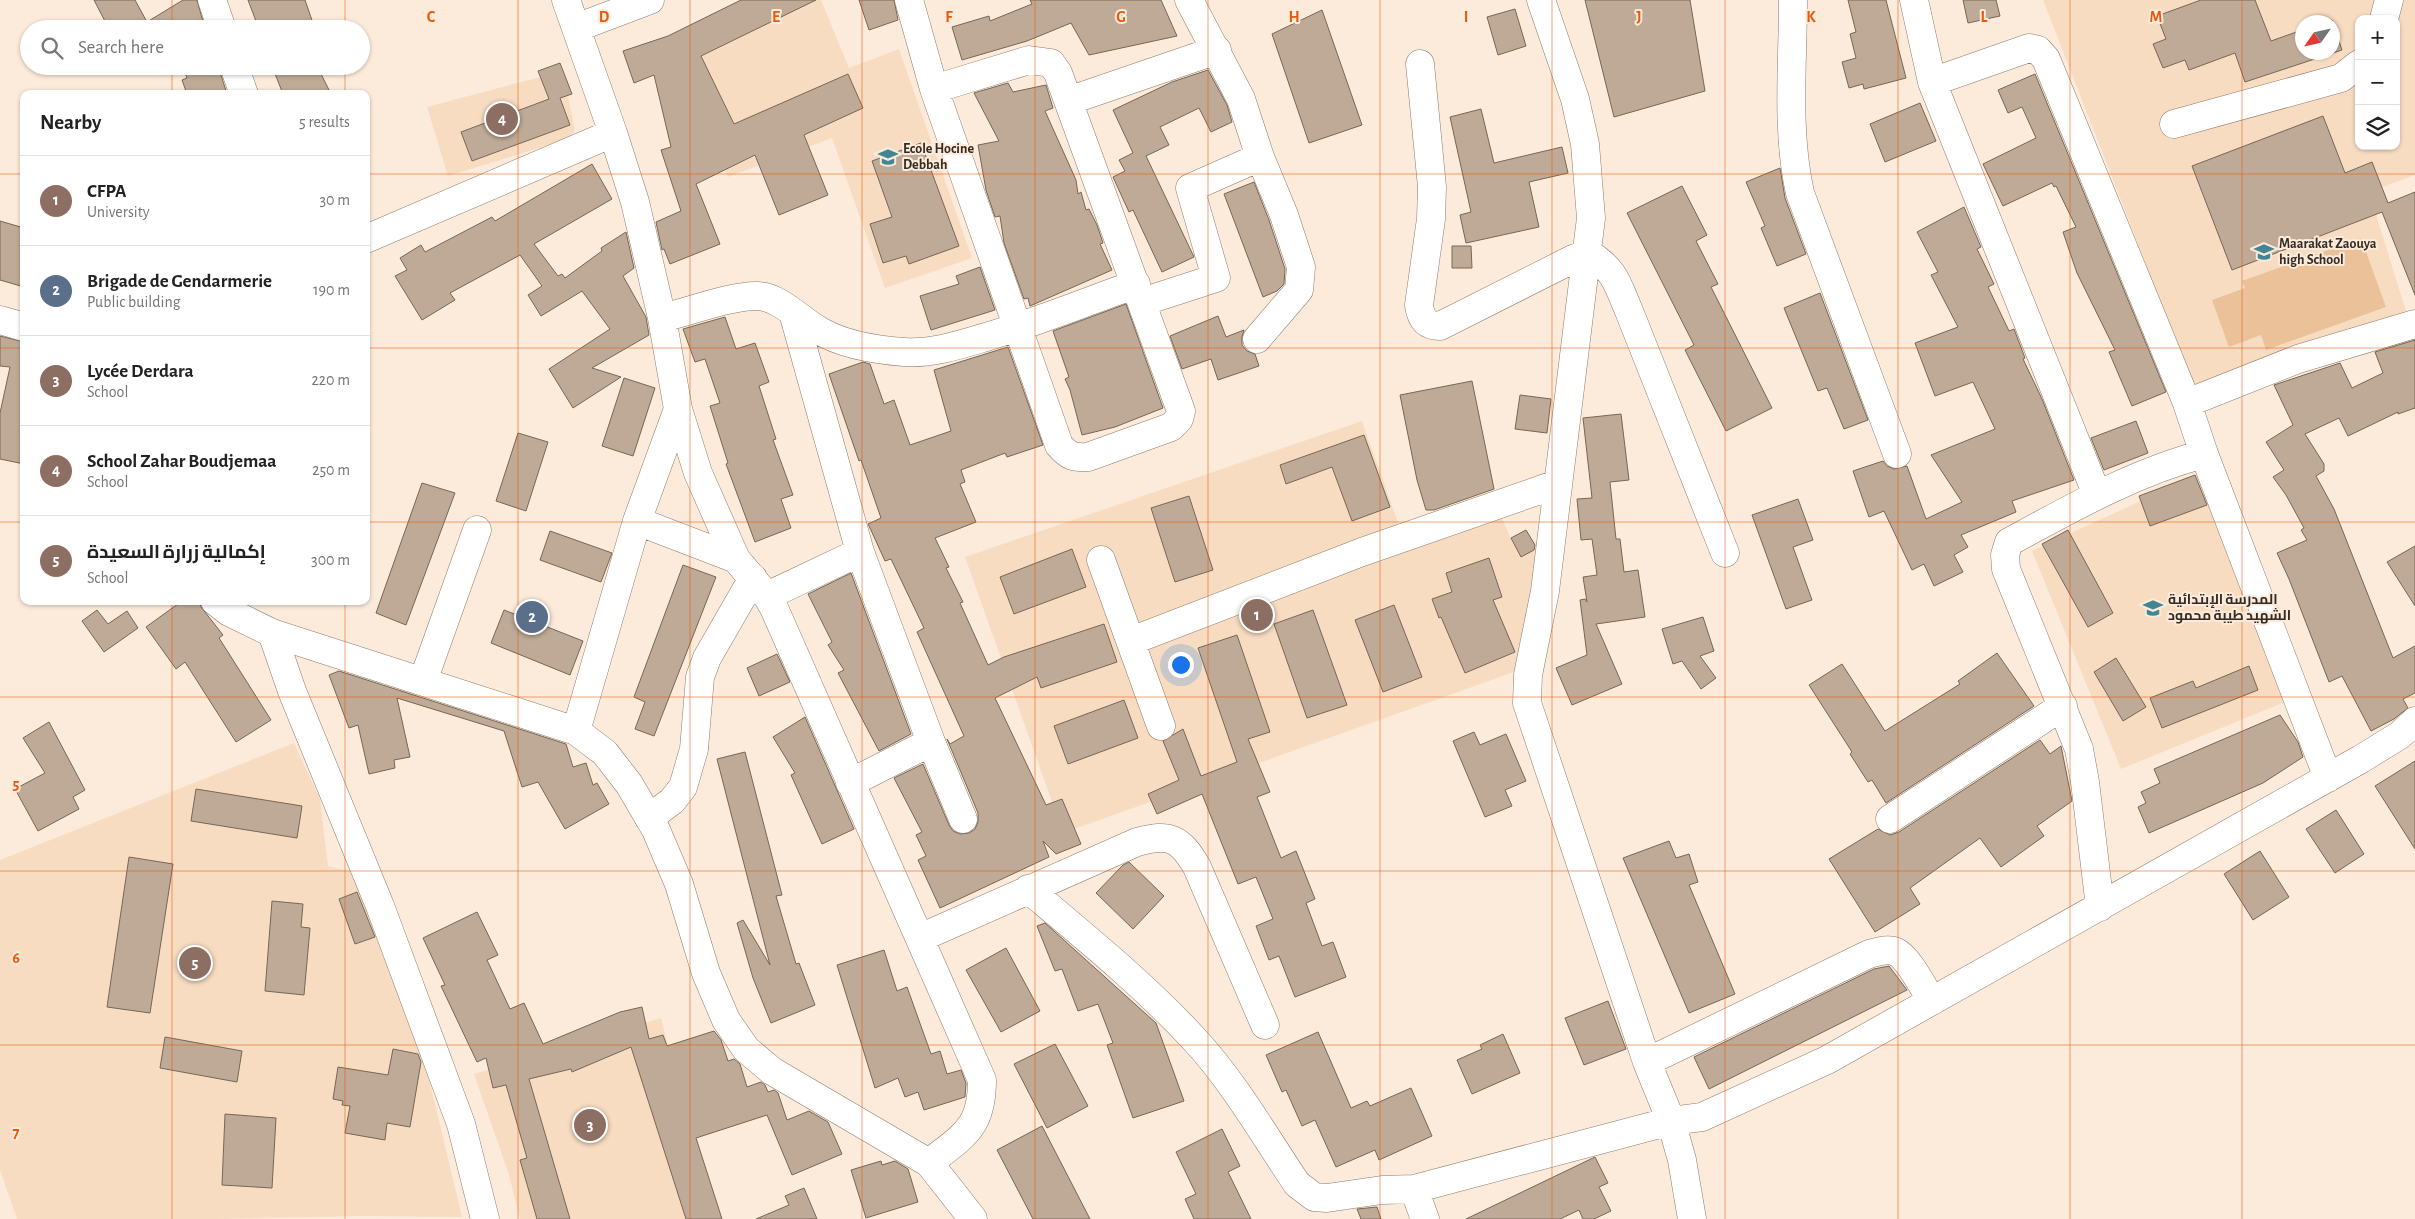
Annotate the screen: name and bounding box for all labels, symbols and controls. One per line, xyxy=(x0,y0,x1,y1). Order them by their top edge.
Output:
text: C xyxy=(427,9,436,25)
text: D xyxy=(599,9,610,25)
text: E xyxy=(772,9,780,25)
text: F xyxy=(945,9,953,25)
text: G xyxy=(1116,9,1126,25)
text: H xyxy=(1288,9,1300,25)
text: I xyxy=(1464,9,1468,25)
text: J xyxy=(1636,9,1642,25)
text: K xyxy=(1806,9,1816,25)
text: L xyxy=(1981,9,1988,25)
text: M xyxy=(2150,9,2162,25)
north arrow xyxy=(2295,15,2340,60)
map controls xyxy=(2355,15,2400,150)
button: + xyxy=(2355,15,2400,60)
search box xyxy=(20,20,370,75)
icon: search xyxy=(38,34,66,62)
text: Search here xyxy=(78,38,164,57)
button: − xyxy=(2355,60,2400,105)
pin: 4 xyxy=(486,100,518,138)
button: layers xyxy=(2355,105,2400,150)
text: Nearby xyxy=(40,112,101,133)
text: 5 results xyxy=(299,114,350,130)
place label: Ecole Hocine Debbah xyxy=(903,142,974,172)
school or university icon: Ecole Hocine Debbah xyxy=(877,146,899,168)
text: CFPA xyxy=(87,182,126,201)
text: 1 xyxy=(53,192,59,208)
text: 30 m xyxy=(320,192,350,208)
text: University xyxy=(87,204,150,220)
place label: Maarakat Zaouya high School xyxy=(2279,237,2377,267)
school or university icon: Maarakat Zaouya high School xyxy=(2253,241,2275,263)
text: Brigade de Gendarmerie xyxy=(87,272,272,291)
text: 2 xyxy=(52,282,60,298)
text: 190 m xyxy=(313,282,350,298)
text: Public building xyxy=(87,294,181,310)
text: Lycée Derdara xyxy=(87,362,194,381)
text: 3 xyxy=(53,372,59,388)
text: 220 m xyxy=(312,372,350,388)
text: School xyxy=(87,384,128,400)
text: School Zahar Boudjemaa xyxy=(87,452,277,471)
text: 4 xyxy=(52,462,60,478)
text: 250 m xyxy=(312,462,350,478)
text: School xyxy=(87,474,128,490)
text: إكمالية زرارة السعيدة xyxy=(87,543,266,562)
text: 5 xyxy=(53,552,59,568)
text: 300 m xyxy=(311,552,350,568)
text: School xyxy=(87,570,128,586)
place label: المدرسة الإبتدائية الشهيد طيبة محمود xyxy=(2168,593,2291,624)
pin: 1 xyxy=(1241,596,1273,634)
school or university icon: المدرسة الإبتدائية الشهيد طيبة محمود xyxy=(2142,597,2164,619)
pin: 2 xyxy=(516,598,548,636)
your location xyxy=(1168,652,1194,678)
text: 5 xyxy=(13,776,20,792)
pin: 5 xyxy=(179,944,211,982)
text: 6 xyxy=(12,950,20,966)
pin: 3 xyxy=(574,1106,606,1144)
text: 7 xyxy=(13,1125,20,1141)

